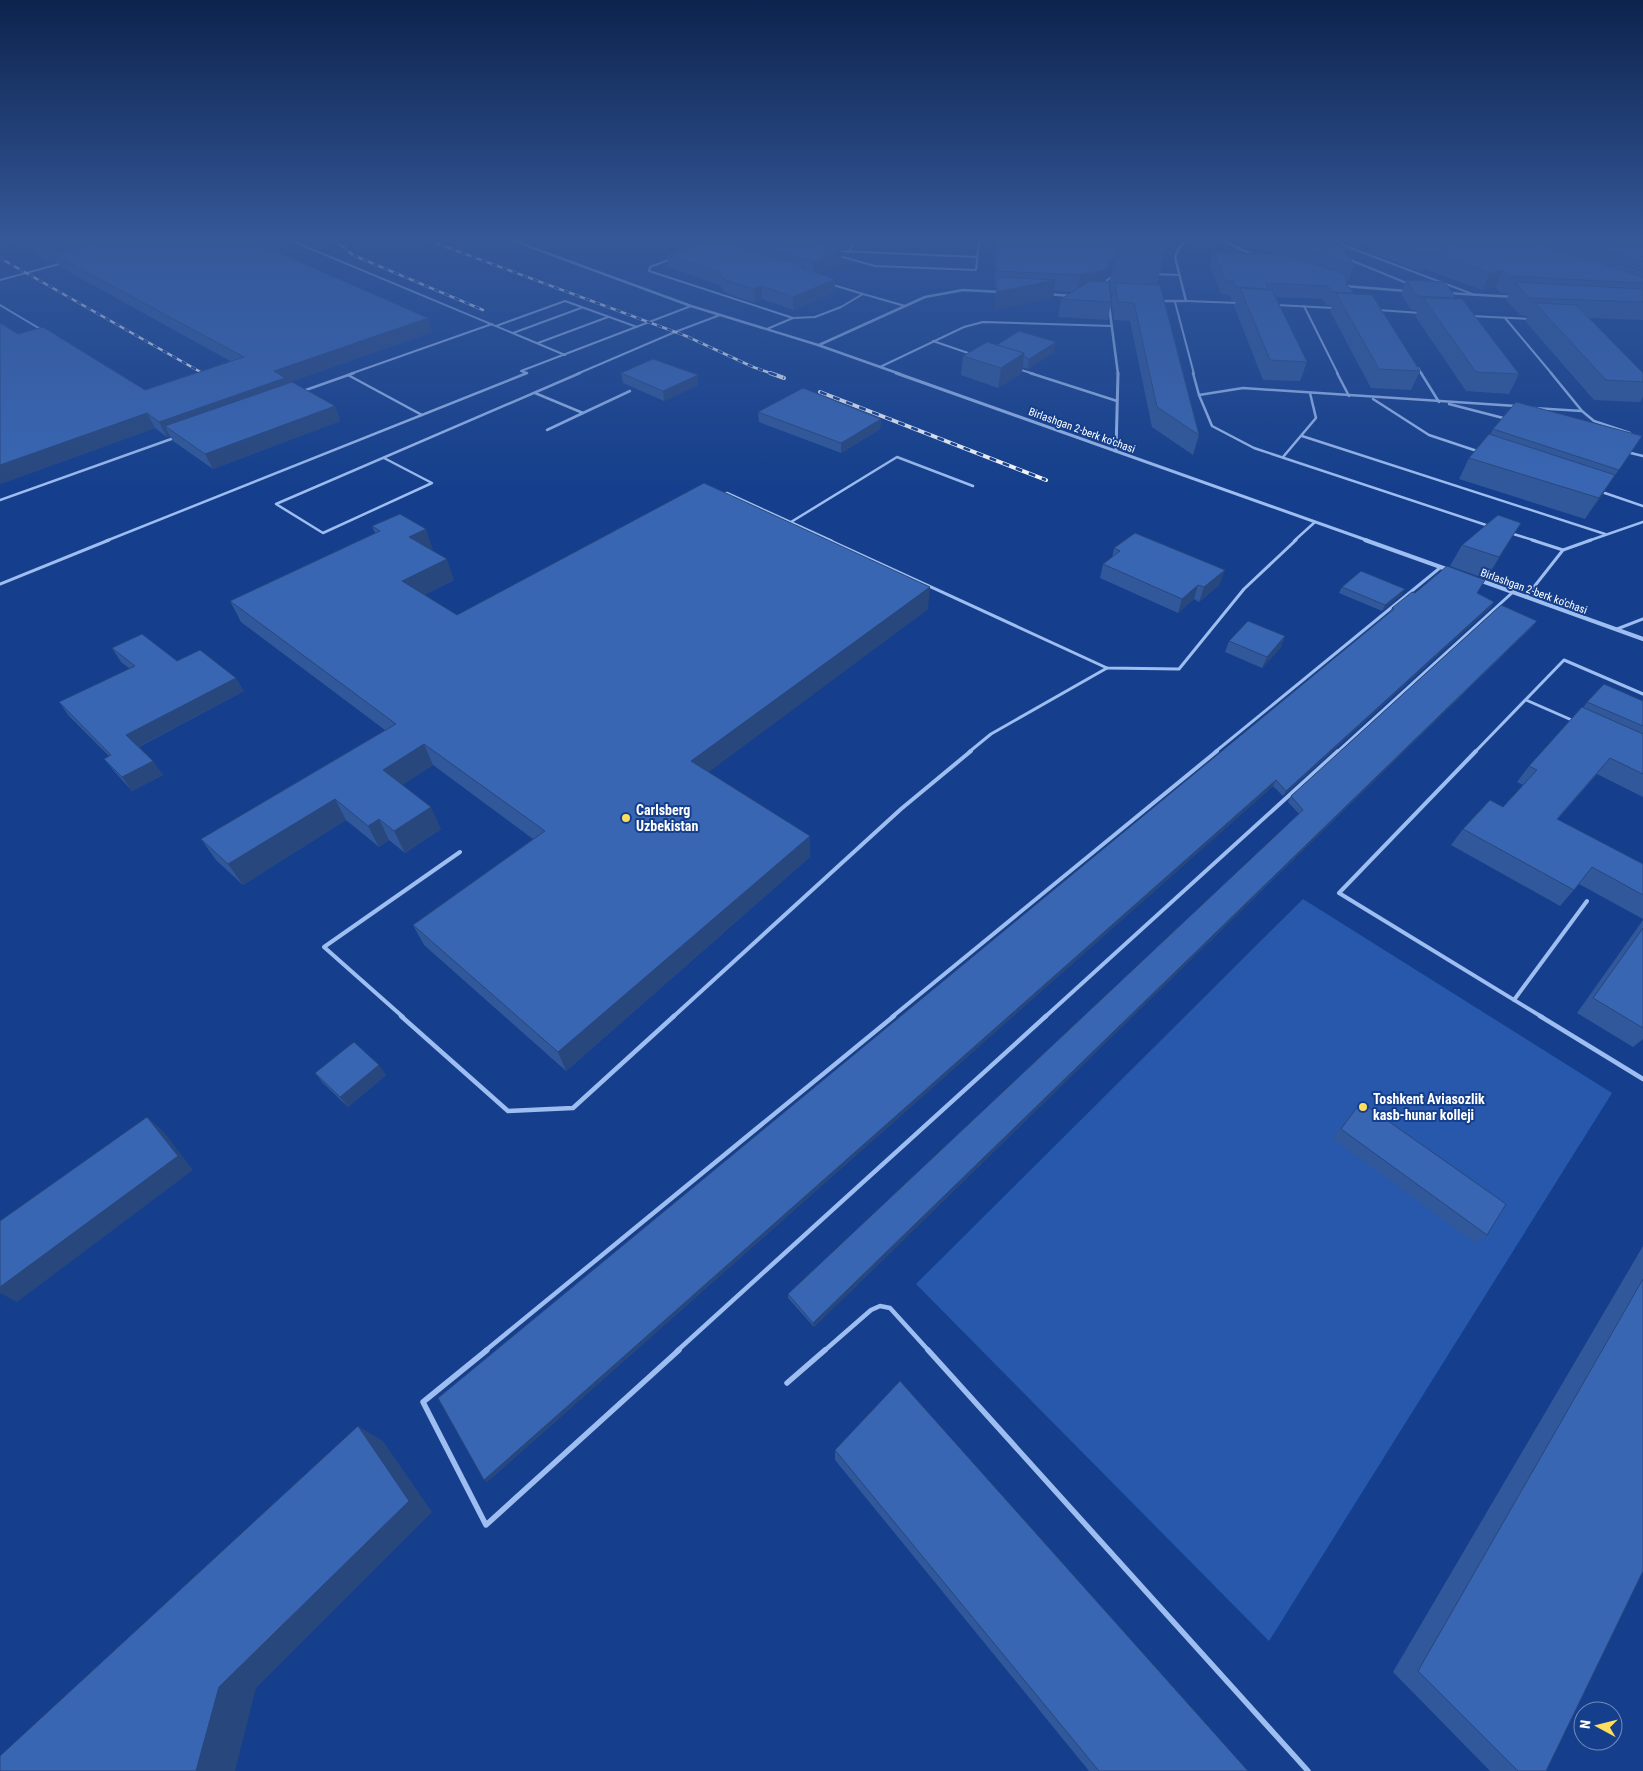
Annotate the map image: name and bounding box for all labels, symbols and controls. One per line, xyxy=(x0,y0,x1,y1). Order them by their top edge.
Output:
street label: Birlashgan 2-berk ko'chasi xyxy=(1027,405,1137,456)
street label: Birlashgan 2-berk ko'chasi xyxy=(1479,566,1589,617)
place label: Carlsberg Uzbekistan xyxy=(636,802,698,834)
marker: Carlsberg Uzbekistan xyxy=(620,812,632,824)
place label: Toshkent Aviasozlik kasb-hunar kolleji xyxy=(1373,1091,1485,1123)
marker: Toshkent Aviasozlik kasb-hunar kolleji xyxy=(1357,1101,1369,1113)
north arrow xyxy=(1573,1701,1623,1751)
text: N xyxy=(1577,1719,1594,1730)

